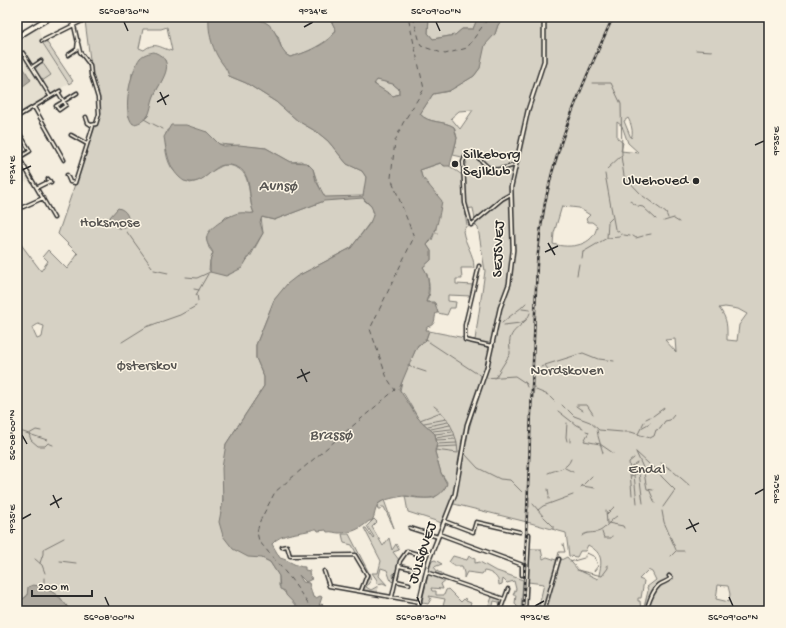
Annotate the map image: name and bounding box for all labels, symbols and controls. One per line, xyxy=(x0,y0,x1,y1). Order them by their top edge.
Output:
text: 56°08'30"N xyxy=(99,6,150,18)
text: 9°34'E xyxy=(298,6,328,18)
text: 56°09'00"N xyxy=(411,6,462,18)
text: 9°35'E xyxy=(771,126,783,156)
place label: Silkeborg Sejlklub xyxy=(463,146,521,181)
text: 9°34'E xyxy=(7,155,19,185)
marker: Silkeborg Sejlklub xyxy=(450,159,460,169)
place label: Ulvehoved xyxy=(623,172,689,190)
marker: Ulvehoved xyxy=(691,176,701,186)
water label: Avnsø xyxy=(259,178,298,197)
park label: Hoksmose xyxy=(80,214,140,232)
street label: SEJSVEJ xyxy=(489,219,509,278)
park label: Østerskov xyxy=(117,357,178,375)
park label: Nordskoven xyxy=(530,362,604,380)
text: 56°08'00"N xyxy=(7,409,19,460)
water label: Brassø xyxy=(310,427,353,446)
park label: Endal xyxy=(629,461,665,479)
text: 9°36'E xyxy=(771,474,783,504)
text: 9°35'E xyxy=(7,504,19,534)
street label: JULSØVEJ xyxy=(405,519,442,586)
scale bar xyxy=(32,572,92,598)
text: 200 m xyxy=(38,581,69,595)
text: 56°08'00"N xyxy=(84,612,135,624)
text: 56°08'30"N xyxy=(396,612,447,624)
text: 9°36'E xyxy=(520,612,550,624)
text: 56°09'00"N xyxy=(708,612,759,624)

